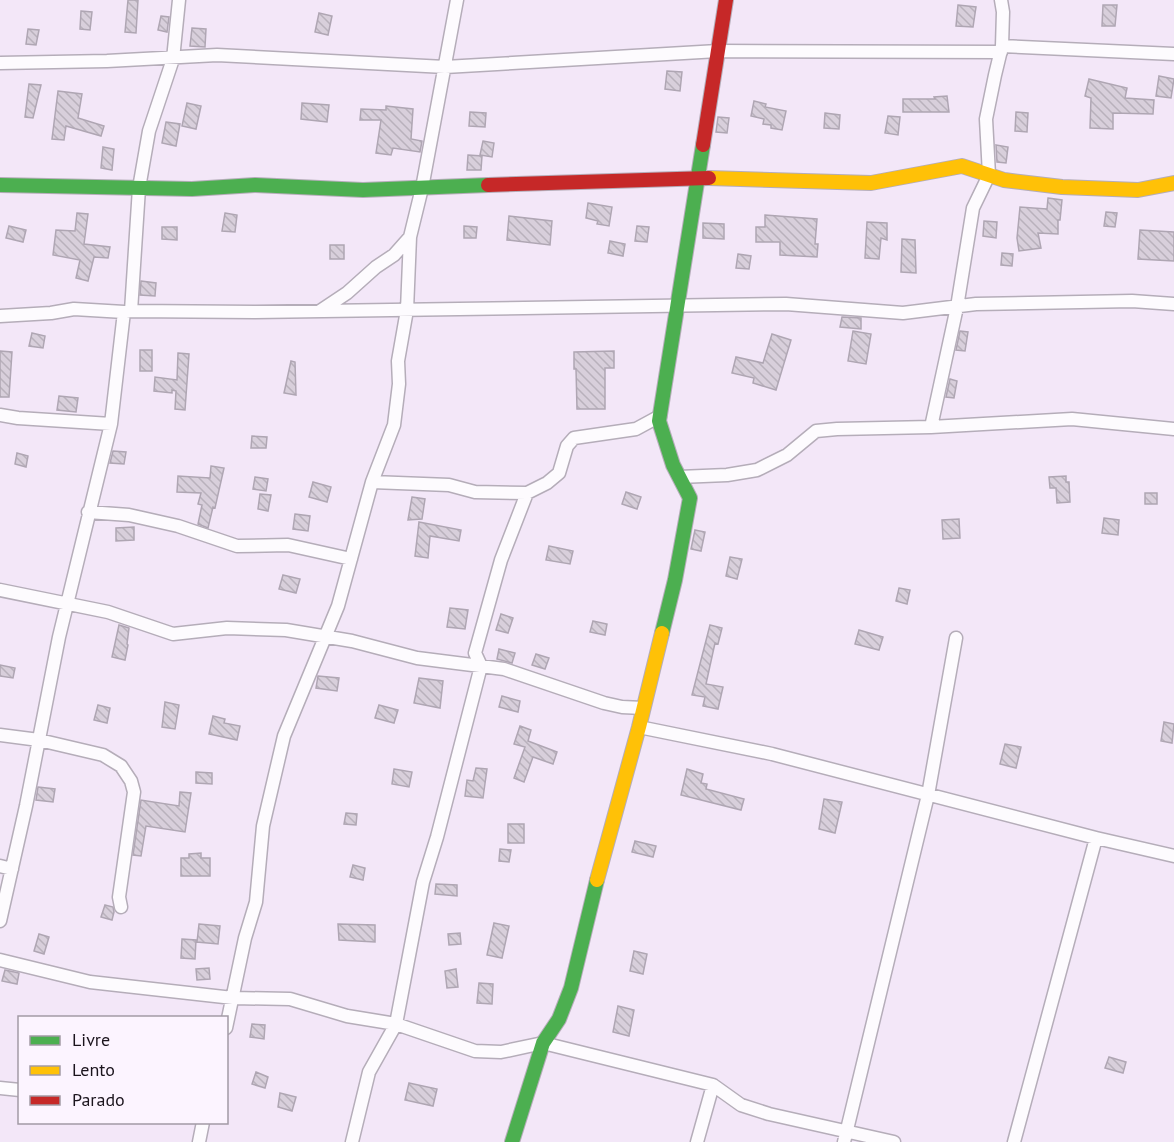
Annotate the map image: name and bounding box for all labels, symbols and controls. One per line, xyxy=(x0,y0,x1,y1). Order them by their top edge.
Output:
legend xyxy=(18,1016,228,1124)
text: Livre xyxy=(72,1028,110,1051)
text: Lento xyxy=(72,1058,115,1081)
text: Parado xyxy=(72,1088,125,1111)

